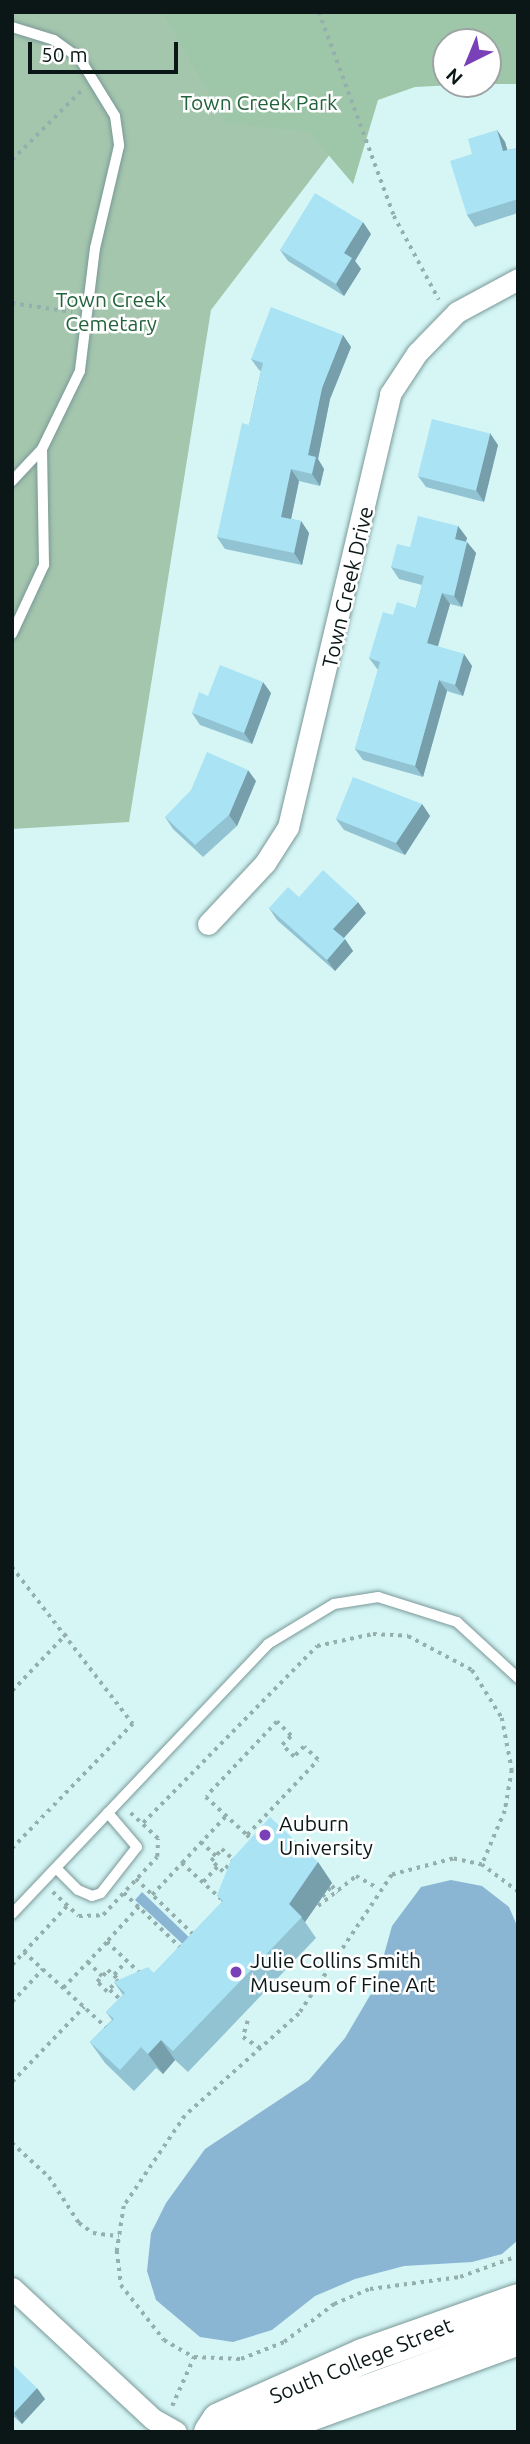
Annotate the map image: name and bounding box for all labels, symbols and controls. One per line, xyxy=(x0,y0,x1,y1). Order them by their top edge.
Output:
scale bar xyxy=(32,28,182,72)
north arrow xyxy=(432,28,502,98)
text: 50 m xyxy=(41,42,88,66)
text: N xyxy=(441,64,467,90)
park label: Town Creek Park xyxy=(180,89,338,115)
park label: Town Creek Cemetary xyxy=(56,286,166,336)
street label: Town Creek Drive xyxy=(316,504,378,670)
place label: Auburn University xyxy=(279,1810,373,1860)
marker: Auburn University xyxy=(257,1827,273,1843)
place label: Julie Collins Smith Museum of Fine Art xyxy=(250,1947,435,1997)
marker: Julie Collins Smith Museum of Fine Art xyxy=(228,1964,244,1980)
street label: South College Street xyxy=(266,2312,456,2408)

